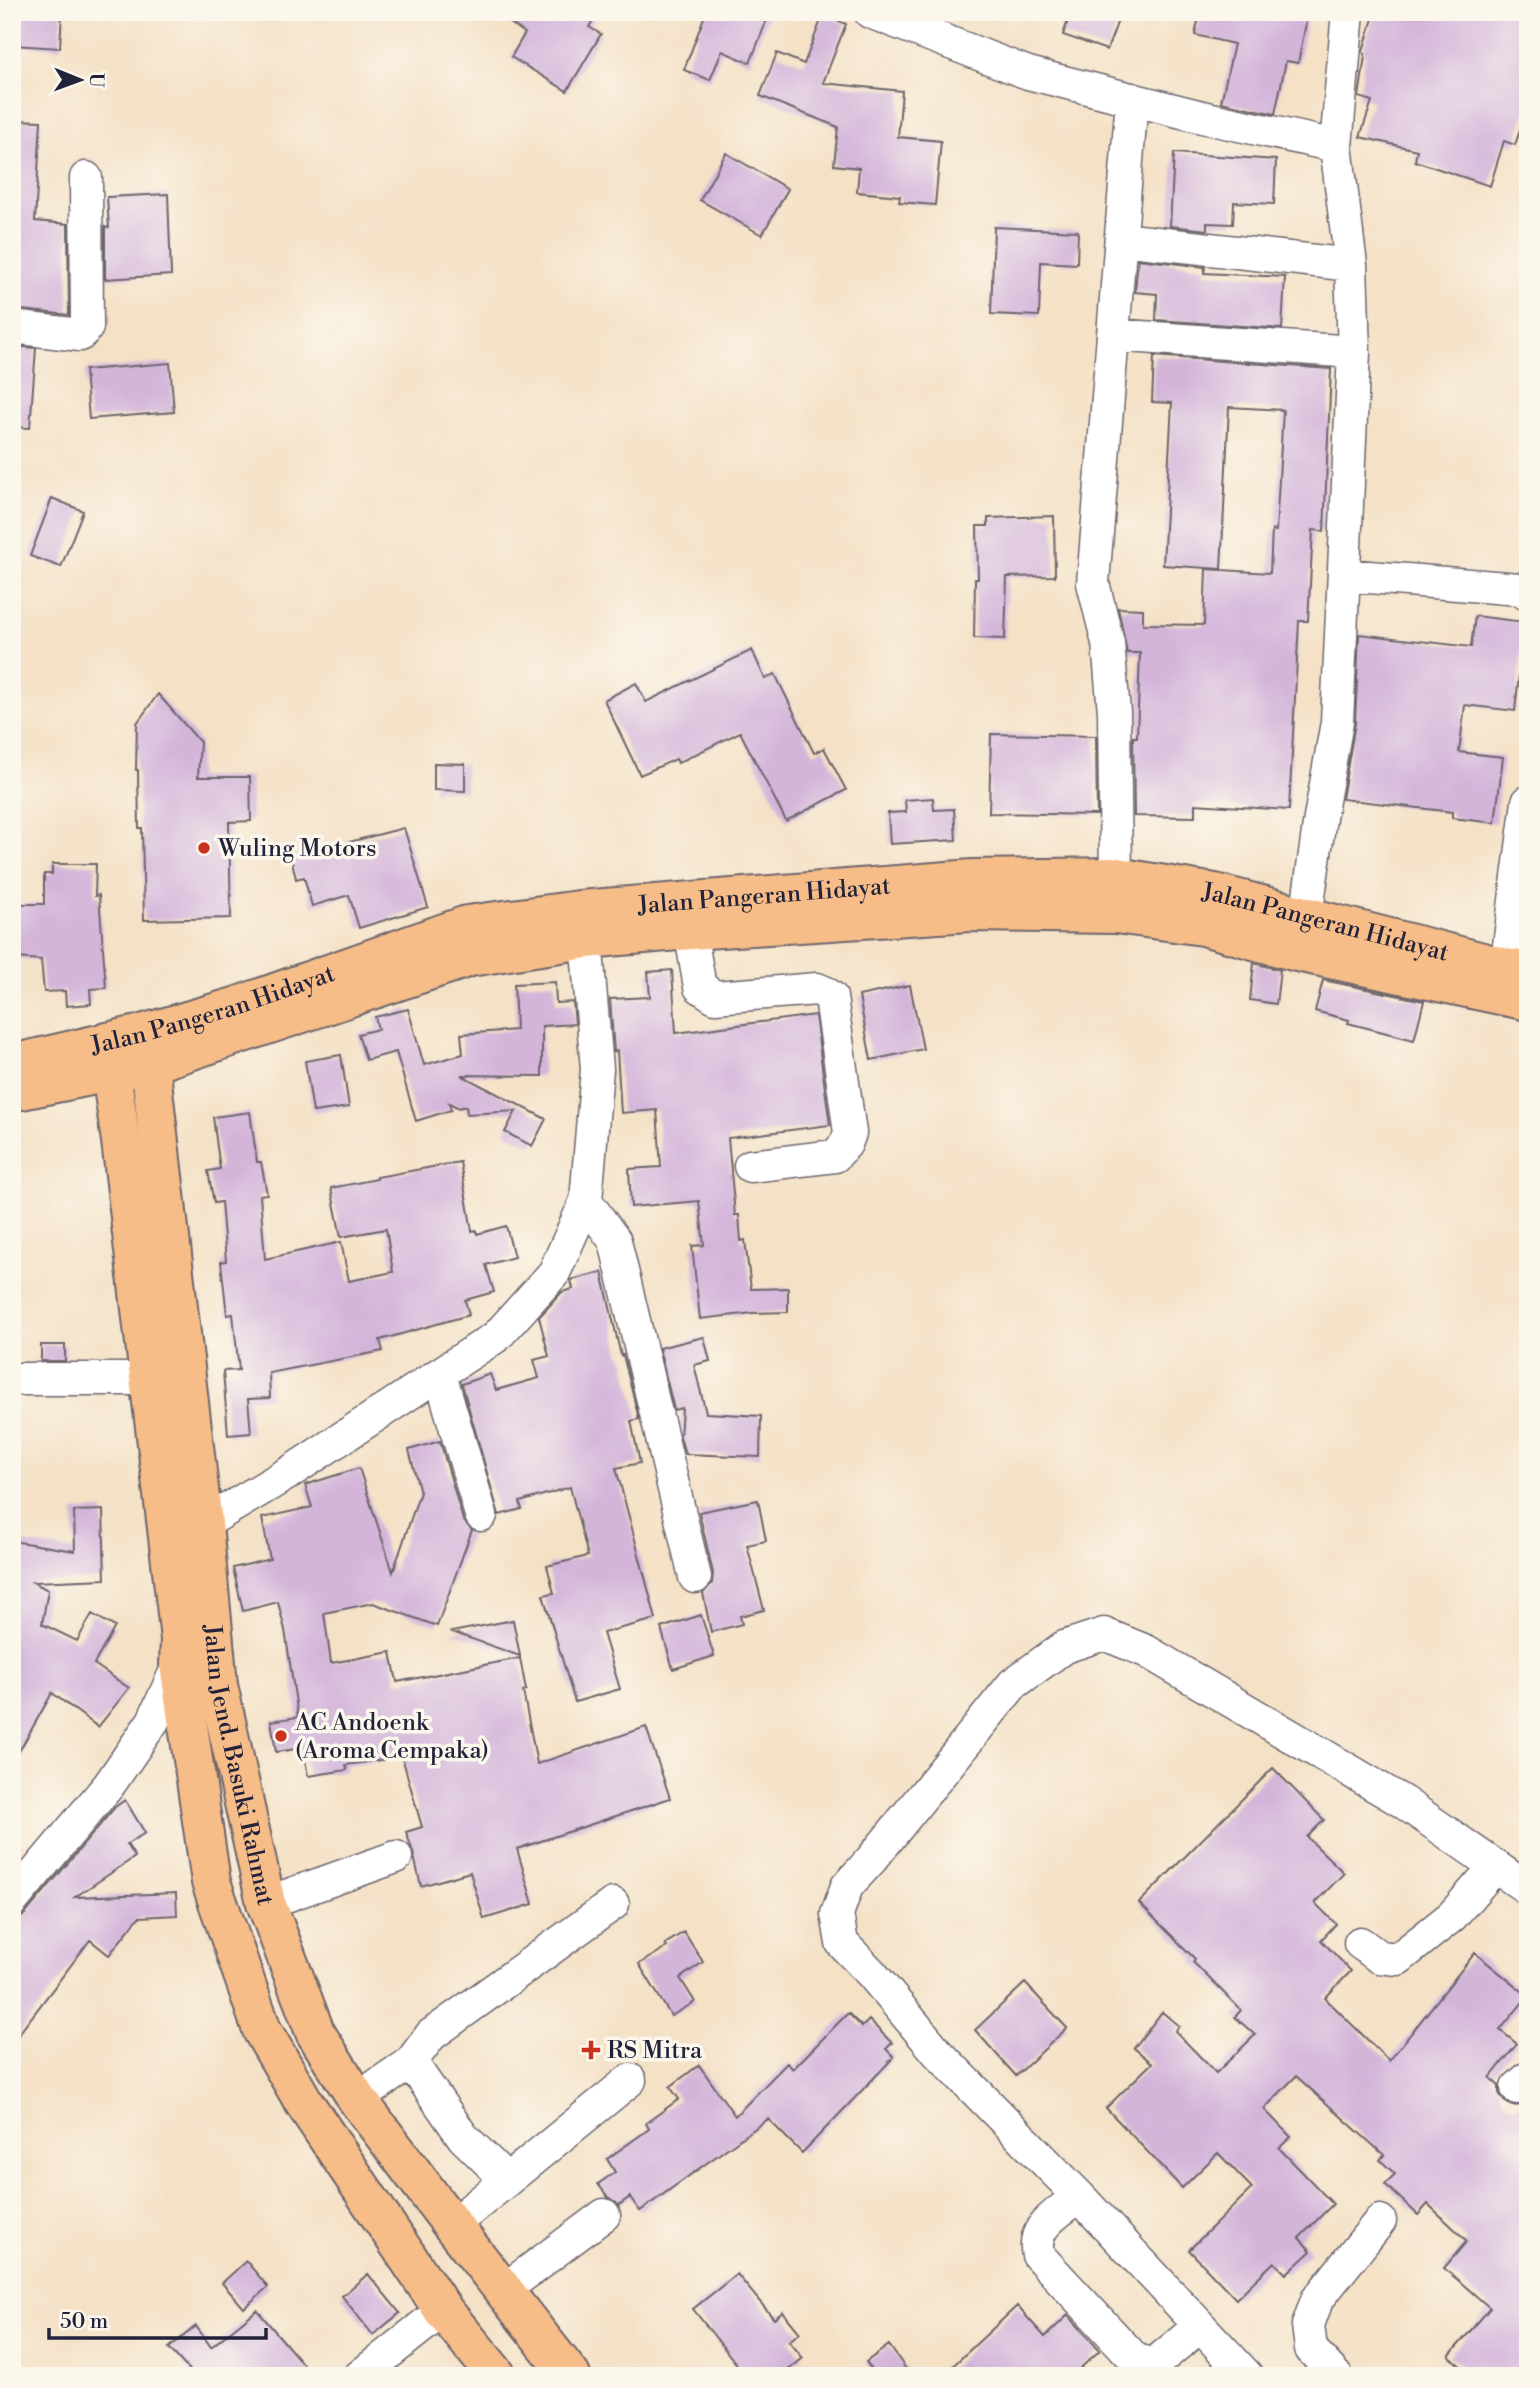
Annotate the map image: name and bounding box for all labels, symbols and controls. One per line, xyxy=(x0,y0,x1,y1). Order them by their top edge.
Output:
north arrow xyxy=(46,46,116,116)
text: U xyxy=(84,73,108,88)
place label: Wuling Motors xyxy=(217,834,376,864)
marker: Wuling Motors xyxy=(196,840,212,856)
street label: Jalan Pangeran Hidayat xyxy=(636,871,892,921)
street label: Jalan Pangeran Hidayat xyxy=(1199,877,1452,969)
street label: Jalan Pangeran Hidayat xyxy=(87,959,339,1062)
street label: Jalan Jend. Basuki Rahmat xyxy=(196,1622,280,1909)
place label: AC Andoenk (Aroma Cempaka) xyxy=(294,1708,489,1766)
marker: AC Andoenk (Aroma Cempaka) xyxy=(273,1728,289,1744)
place label: RS Mitra xyxy=(607,2036,703,2066)
marker: RS Mitra xyxy=(581,2040,601,2060)
scale bar xyxy=(49,2297,266,2341)
text: 50 m xyxy=(60,2309,108,2335)

